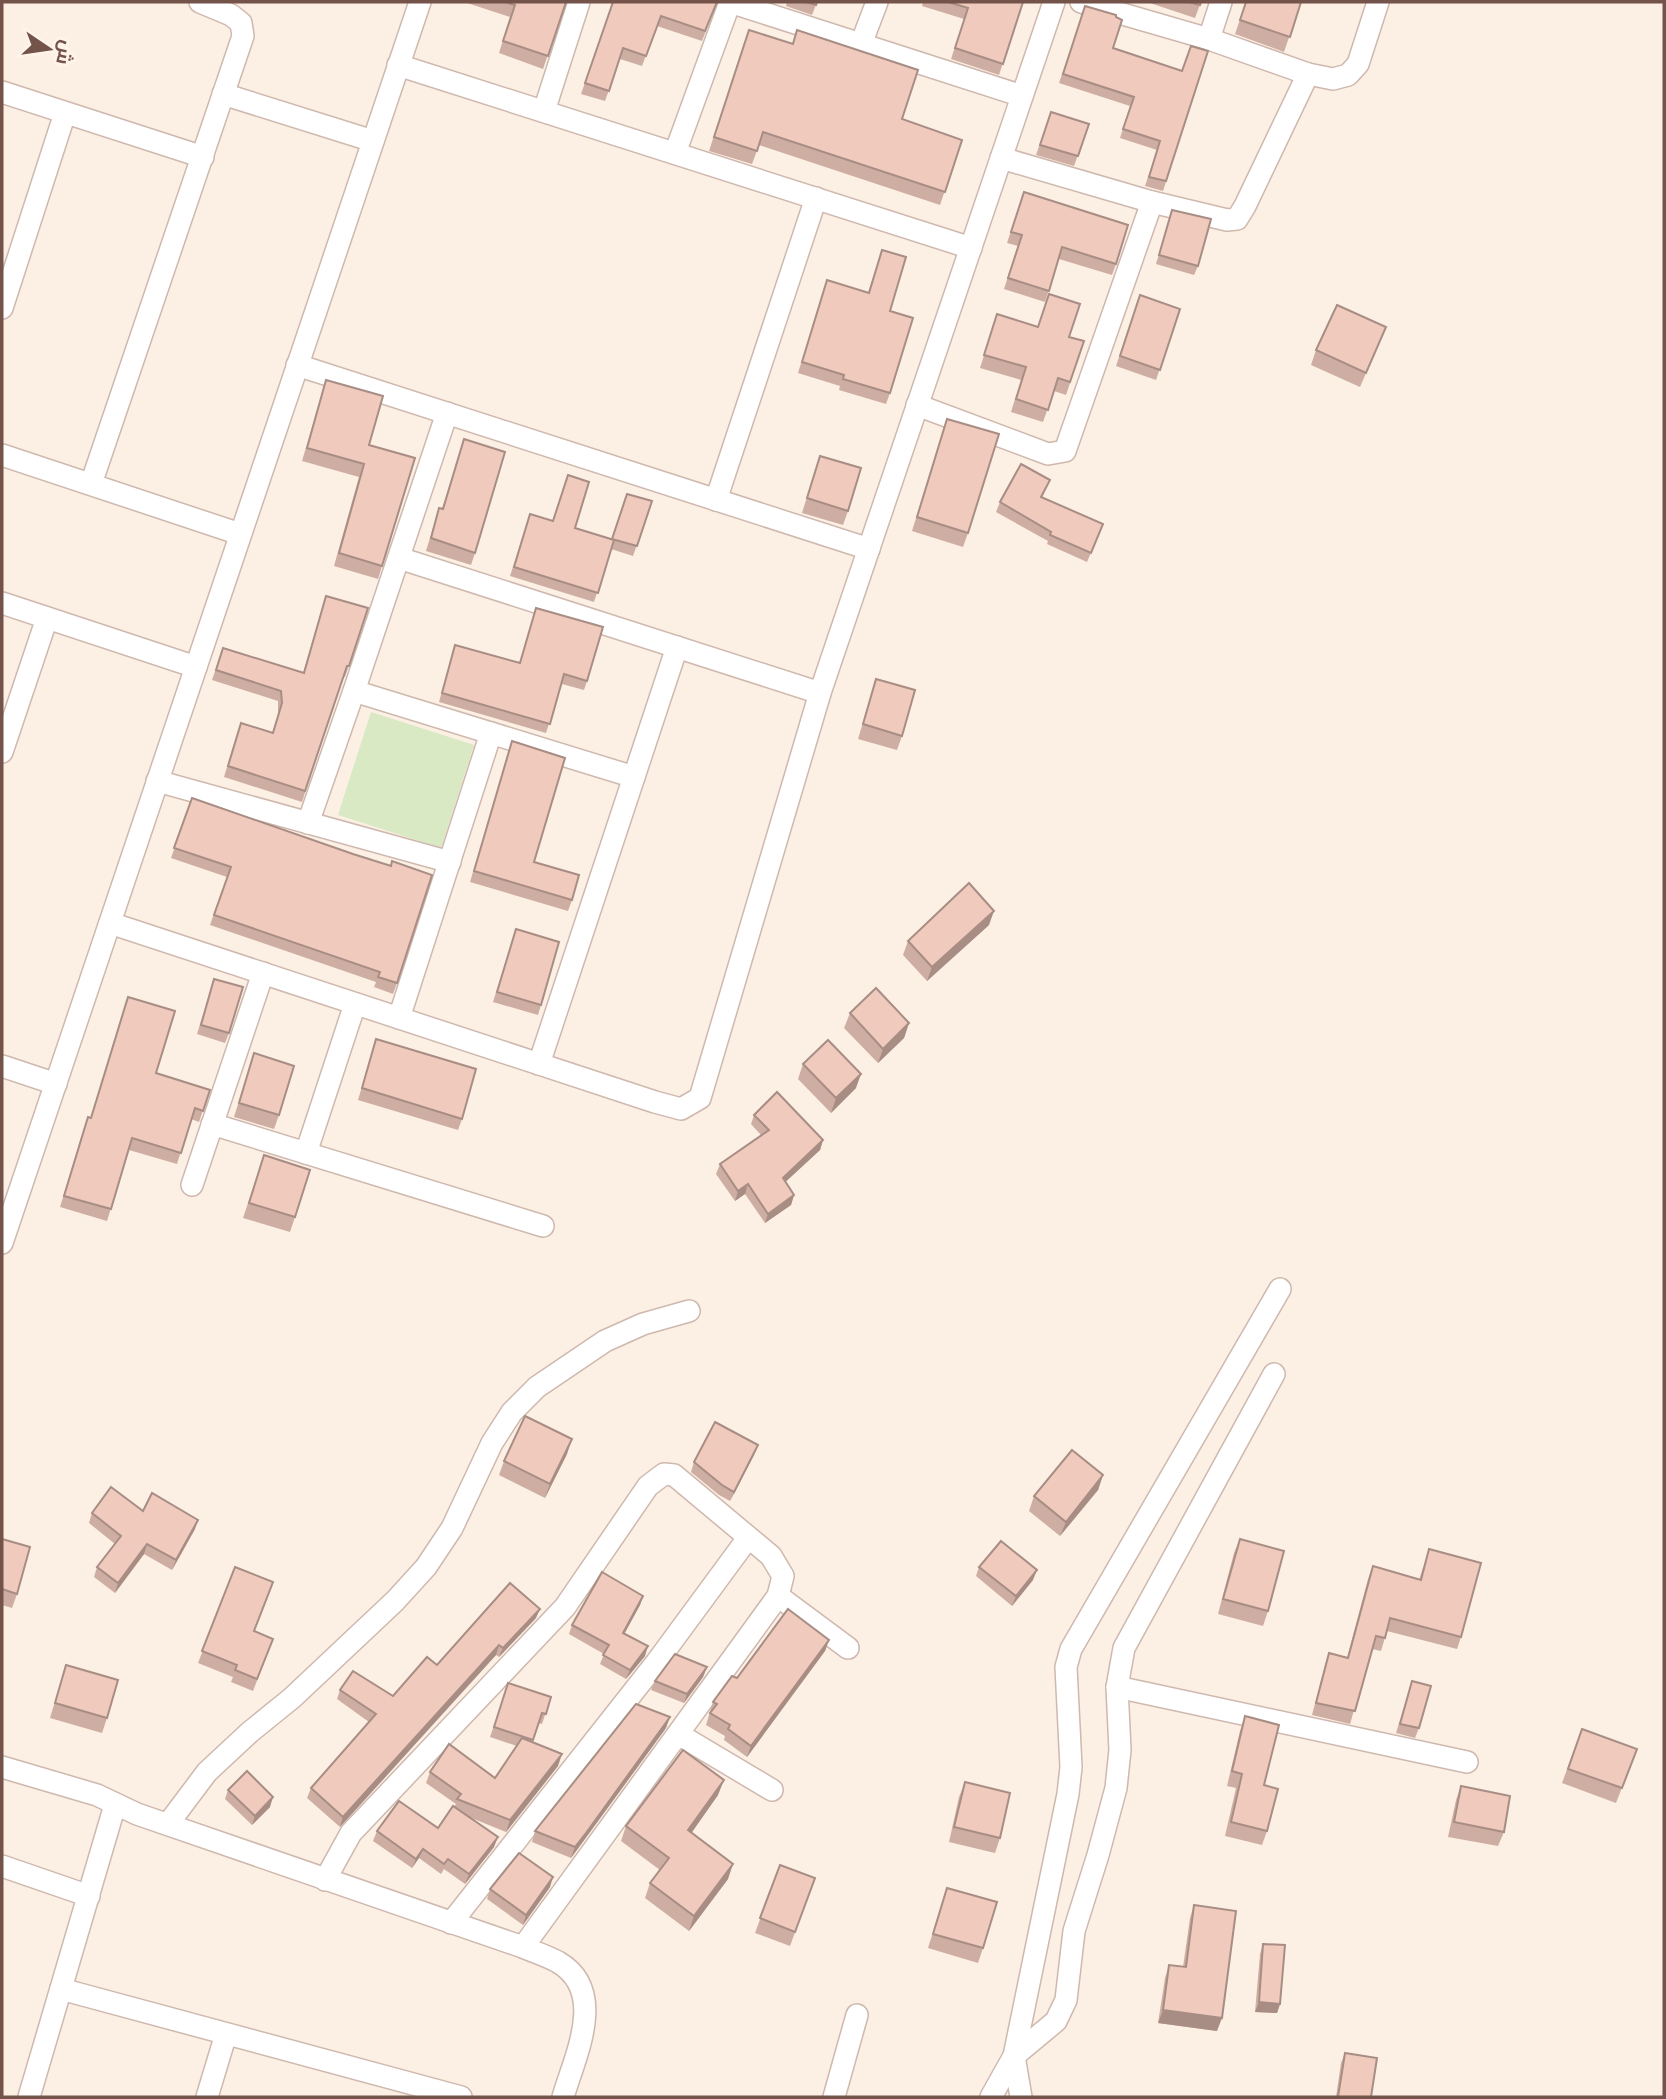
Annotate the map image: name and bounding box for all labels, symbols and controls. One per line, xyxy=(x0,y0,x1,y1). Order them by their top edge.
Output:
north arrow xyxy=(14,14,84,84)
text: ش xyxy=(49,38,78,67)

